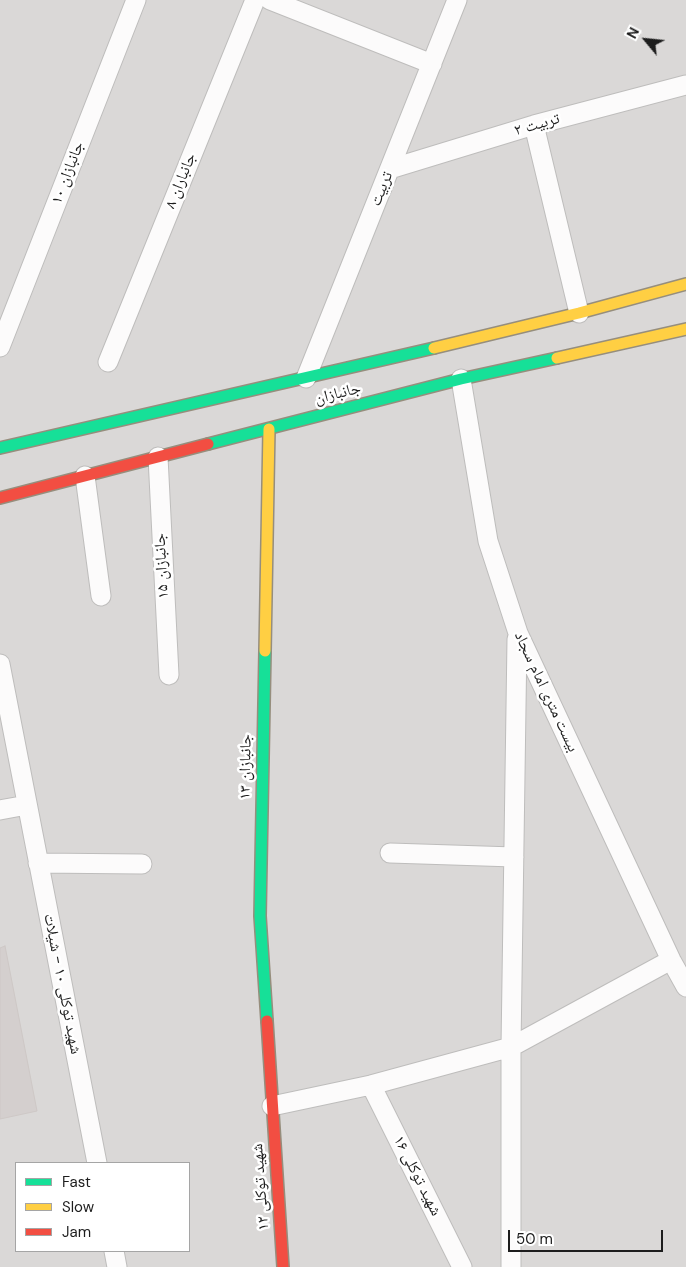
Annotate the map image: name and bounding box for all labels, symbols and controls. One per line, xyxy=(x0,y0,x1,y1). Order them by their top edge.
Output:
north arrow xyxy=(621,15,671,65)
text: N xyxy=(622,24,643,42)
street label: تربیت ۲ xyxy=(512,109,562,141)
street label: جانبازان ۱۰ xyxy=(47,139,89,207)
street label: جانباران ۸ xyxy=(161,150,201,212)
street label: تربیت xyxy=(367,169,397,209)
street label: جانبازان xyxy=(313,379,363,409)
street label: جانبازان ۱۵ xyxy=(151,533,173,599)
street label: بیست متری امام سجاد xyxy=(510,629,582,755)
street label: جانبازان ۱۳ xyxy=(236,734,256,800)
street label: شهید توکلی ۱۰ - شیلات xyxy=(39,912,85,1056)
street label: شهید توکلی ۱۶ xyxy=(389,1133,445,1219)
street label: شهید توکلی ۱۲ xyxy=(248,1143,274,1231)
legend xyxy=(15,1162,190,1252)
text: Fast xyxy=(62,1172,91,1192)
text: Slow xyxy=(62,1197,94,1217)
scale bar xyxy=(511,1220,666,1252)
text: Jam xyxy=(62,1222,91,1242)
text: 50 m xyxy=(516,1229,553,1249)

